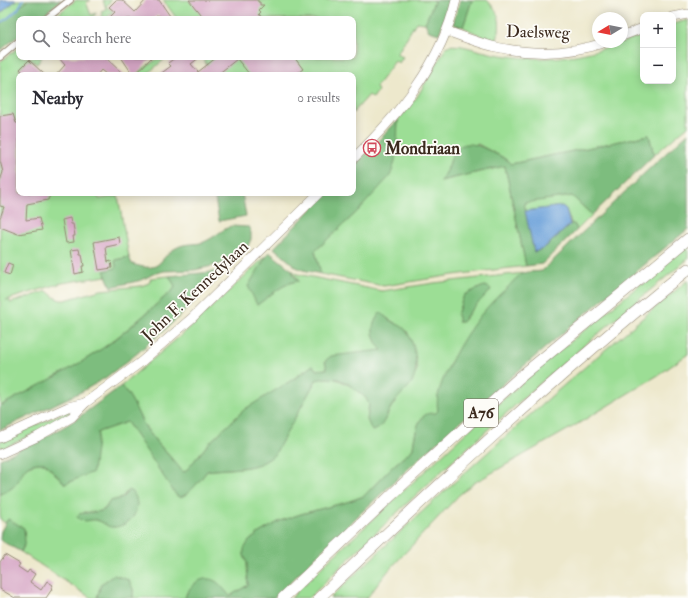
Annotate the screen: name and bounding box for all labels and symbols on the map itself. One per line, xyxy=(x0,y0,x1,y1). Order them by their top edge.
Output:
north arrow xyxy=(592,12,628,48)
street label: Daelsweg xyxy=(506,21,571,43)
bus stop icon: Mondriaan xyxy=(362,138,382,158)
place label: Mondriaan xyxy=(384,138,460,159)
street label: John F. Kennedylaan xyxy=(136,236,254,347)
road number: A76 xyxy=(464,399,498,427)

